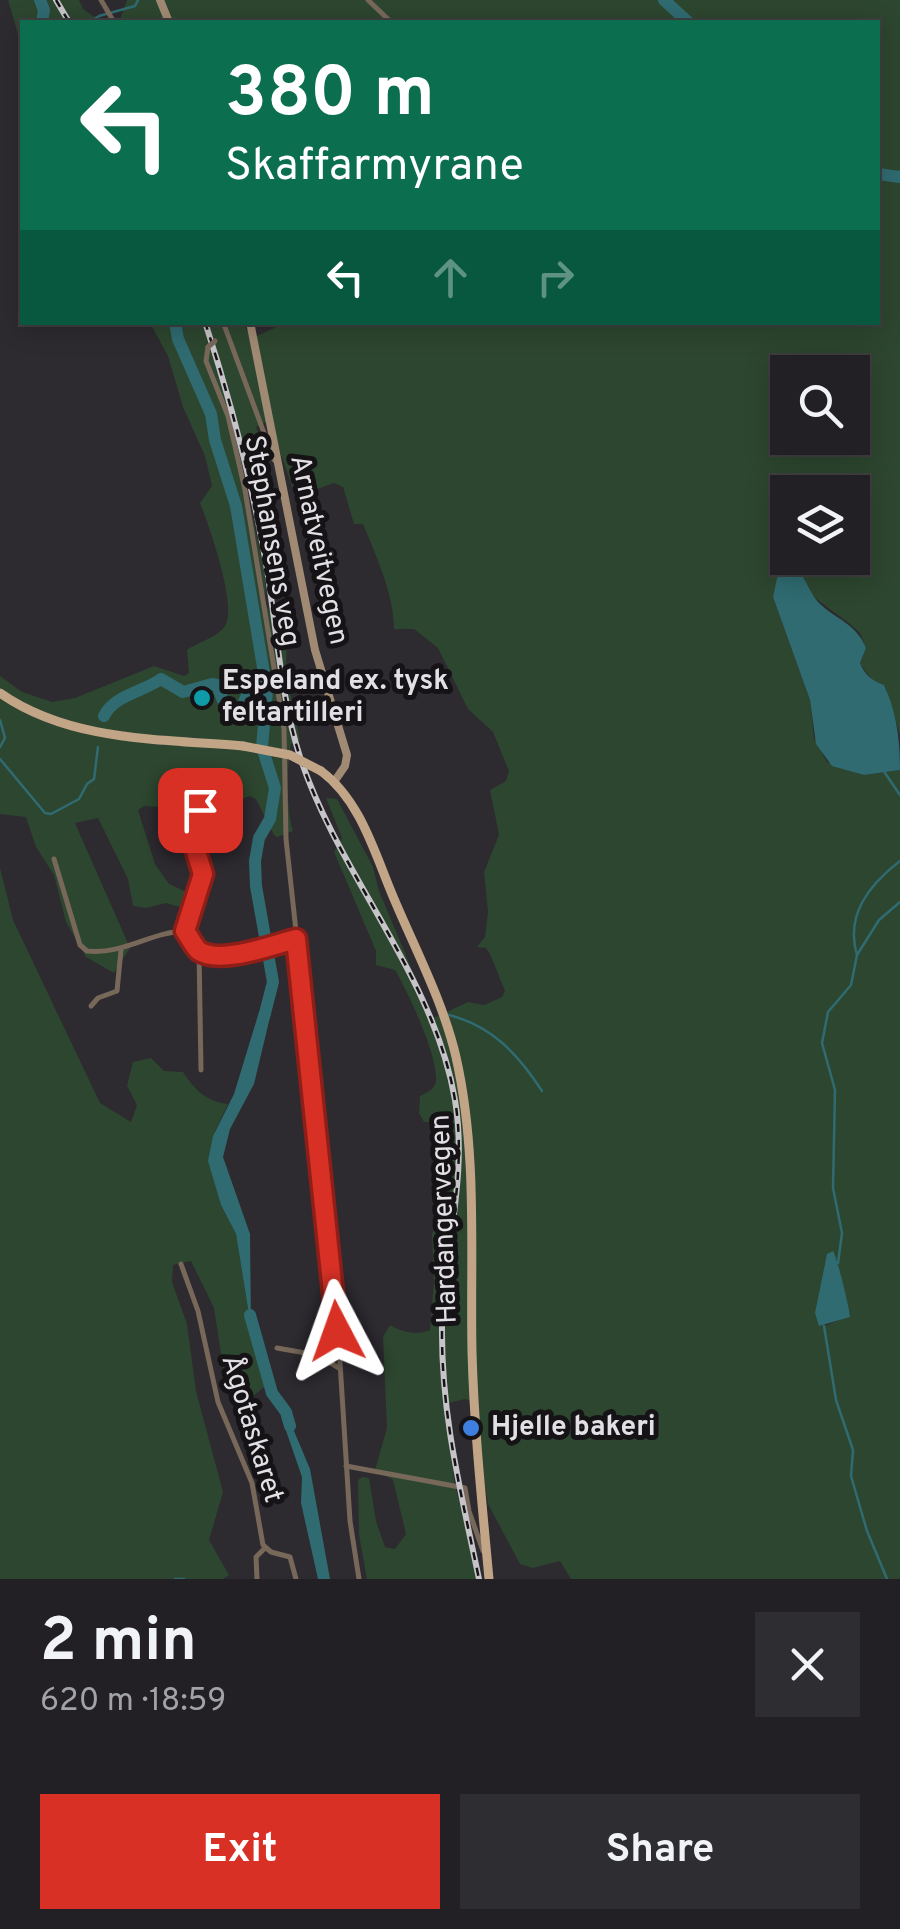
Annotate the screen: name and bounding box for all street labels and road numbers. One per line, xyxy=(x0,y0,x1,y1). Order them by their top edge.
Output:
street label: Stephansens veg xyxy=(235,433,307,649)
street label: Arnatveitvegen xyxy=(280,452,356,648)
street label: Hardangervegen xyxy=(423,1114,467,1324)
street label: Ågotaskaret xyxy=(211,1351,291,1507)

